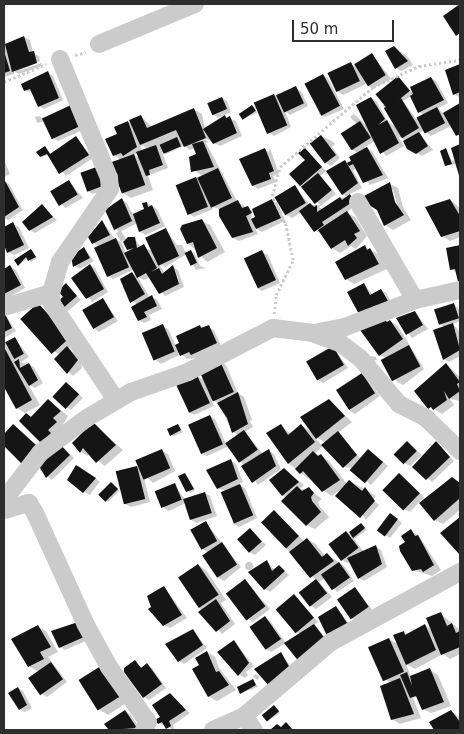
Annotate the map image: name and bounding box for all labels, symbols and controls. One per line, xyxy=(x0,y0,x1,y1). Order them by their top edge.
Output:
scale bar xyxy=(294,10,396,42)
text: 50 m xyxy=(300,20,338,38)

